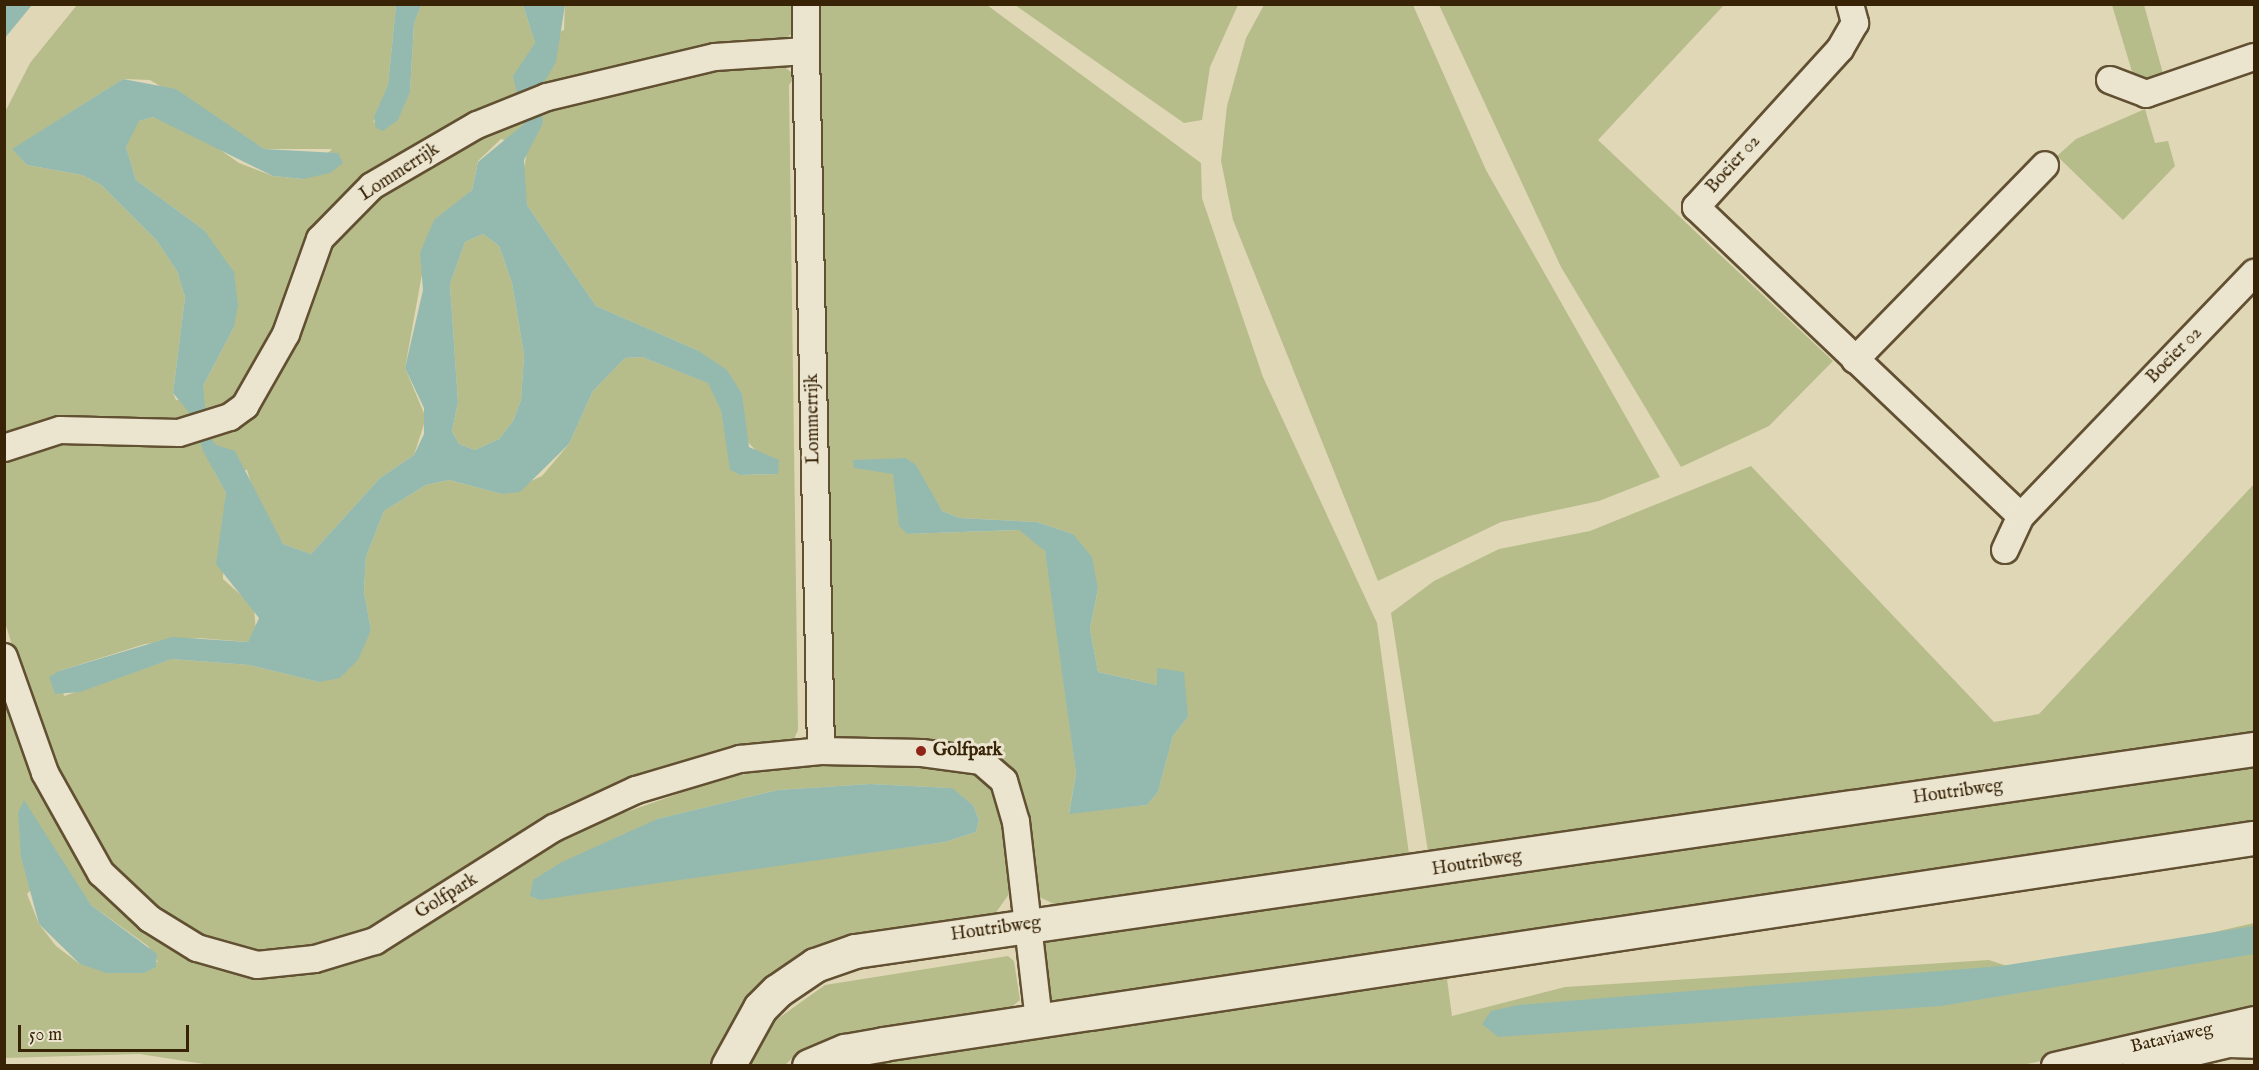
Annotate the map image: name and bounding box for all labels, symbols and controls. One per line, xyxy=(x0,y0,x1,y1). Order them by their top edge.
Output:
street label: Boeier 02 xyxy=(1702,132,1766,198)
street label: Lommerrijk xyxy=(356,139,444,207)
street label: Boeier 02 xyxy=(2143,323,2207,389)
street label: Lommerrijk xyxy=(802,374,826,464)
place label: Golfpark xyxy=(933,740,1002,762)
marker: Golfpark xyxy=(914,744,928,758)
street label: Houtribweg xyxy=(1912,776,2004,810)
street label: Houtribweg xyxy=(1430,846,1524,882)
street label: Golfpark xyxy=(412,870,482,924)
street label: Houtribweg xyxy=(950,913,1042,947)
scale bar xyxy=(21,1013,192,1051)
street label: Bataviaweg xyxy=(2129,1019,2215,1059)
text: 50 m xyxy=(29,1024,62,1047)

